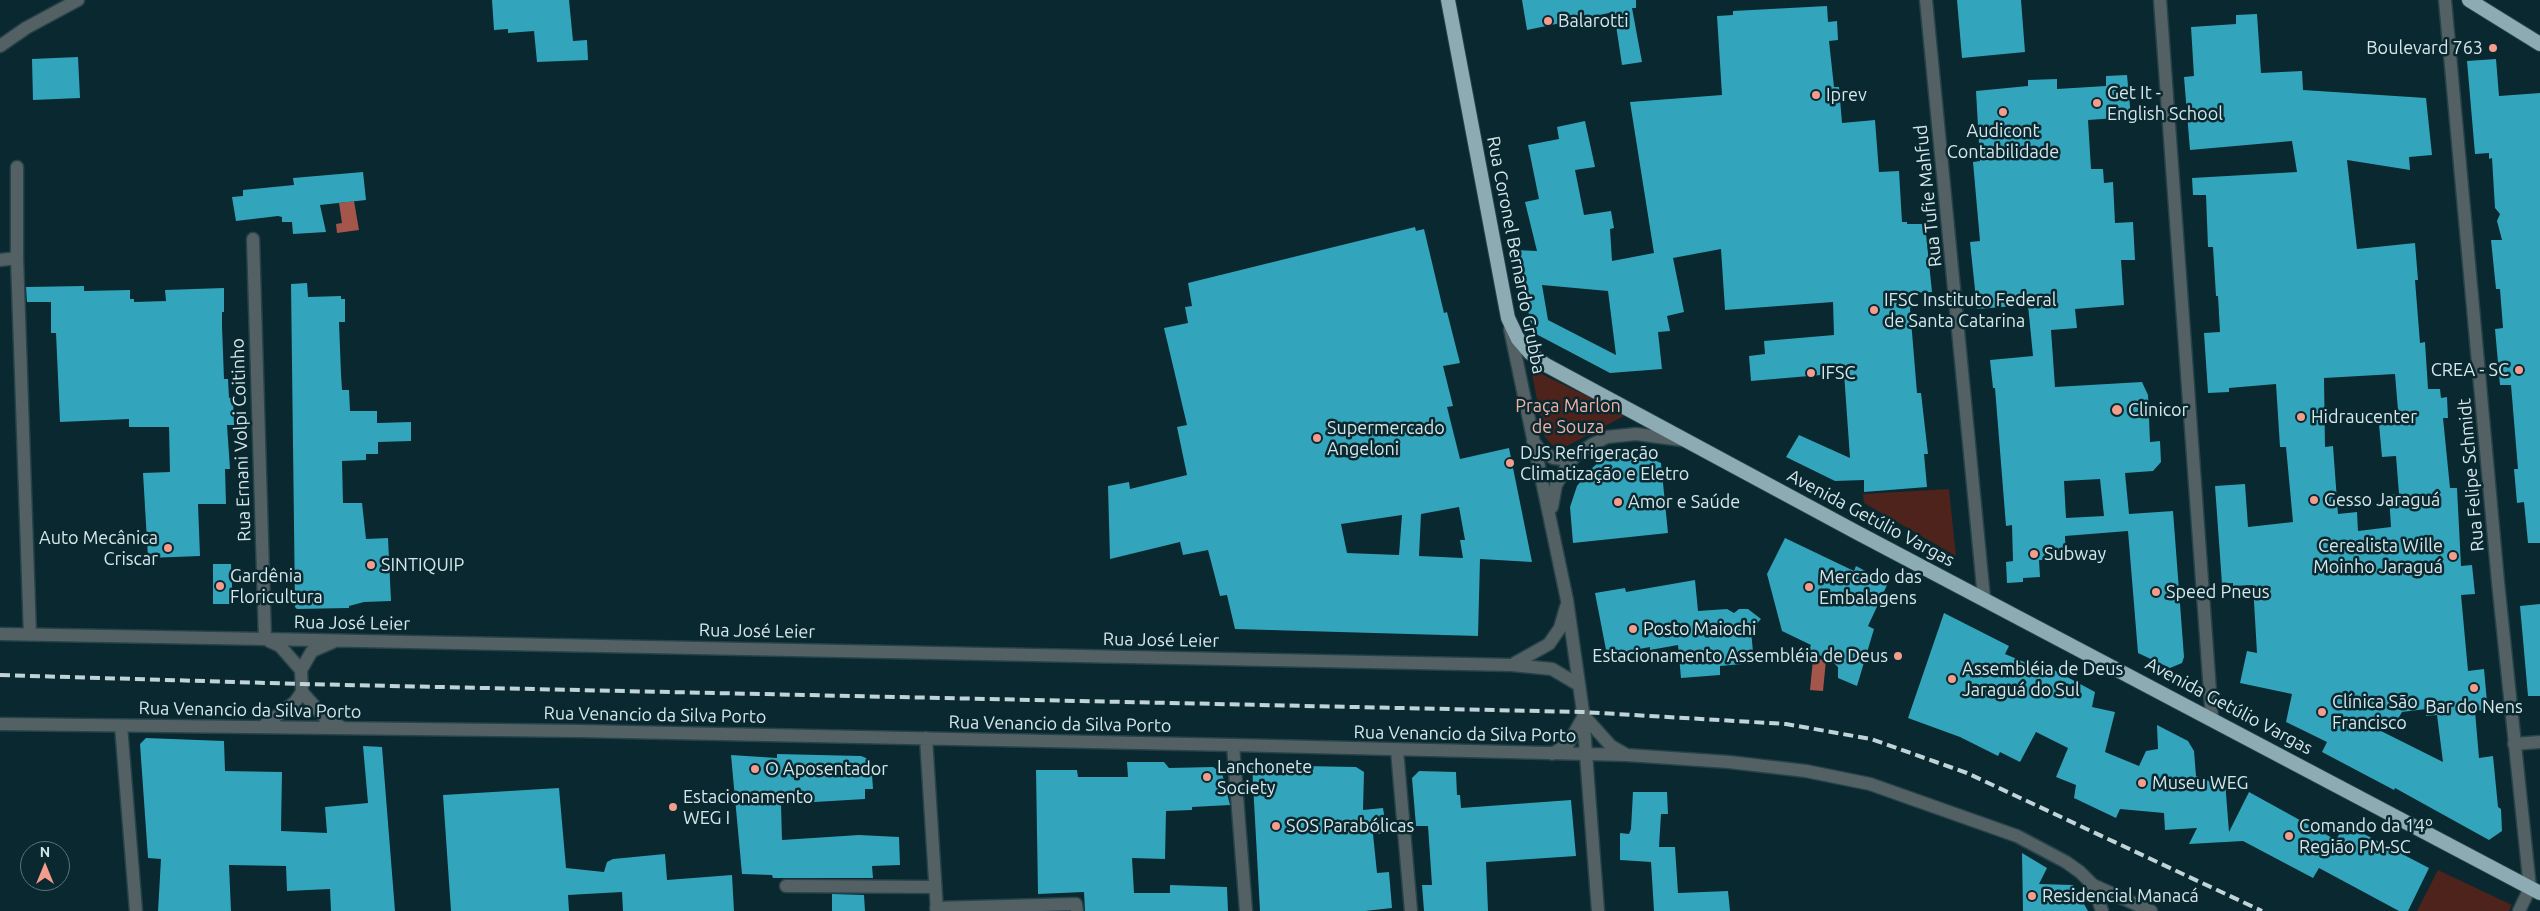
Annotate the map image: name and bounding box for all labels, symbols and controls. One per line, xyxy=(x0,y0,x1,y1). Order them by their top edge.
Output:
place label: Balarotti xyxy=(1558,10,1629,32)
marker: Balarotti xyxy=(1542,15,1554,27)
place label: Boulevard 763 xyxy=(2366,37,2483,59)
marker: Boulevard 763 xyxy=(2487,42,2499,54)
place label: Get It - English School xyxy=(2107,82,2223,125)
place label: Iprev xyxy=(1826,84,1867,106)
marker: Iprev xyxy=(1810,89,1822,101)
marker: Get It - English School xyxy=(2091,97,2103,109)
marker: Audicont Contabilidade xyxy=(1997,106,2009,118)
place label: Audicont Contabilidade xyxy=(1947,120,2059,162)
street label: Rua Tufie Mahfud xyxy=(1910,124,1946,268)
street label: Rua Coronel Bernardo Grubba xyxy=(1482,134,1550,376)
place label: IFSC Instituto Federal de Santa Catarina xyxy=(1884,289,2056,332)
marker: IFSC Instituto Federal de Santa Catarina xyxy=(1868,304,1880,316)
street label: Rua Ernani Volpi Coitinho xyxy=(227,338,255,542)
place label: CREA - SC xyxy=(2431,359,2509,381)
place label: IFSC xyxy=(1821,362,1856,384)
marker: CREA - SC xyxy=(2513,364,2525,376)
marker: IFSC xyxy=(1805,367,1817,379)
park label: Praça Marlon de Souza xyxy=(1515,395,1621,438)
street label: Rua Felipe Schmidt xyxy=(2454,398,2488,552)
place label: Clinicor xyxy=(2128,399,2188,421)
marker: Clinicor xyxy=(2110,403,2124,417)
place label: Hidraucenter xyxy=(2311,406,2417,428)
marker: Hidraucenter xyxy=(2295,411,2307,423)
place label: Supermercado Angeloni xyxy=(1327,417,1445,459)
marker: Supermercado Angeloni xyxy=(1311,432,1323,444)
place label: DJS Refrigeração Climatização e Eletro xyxy=(1520,442,1689,484)
marker: DJS Refrigeração Climatização e Eletro xyxy=(1504,457,1516,469)
street label: Avenida Getúlio Vargas xyxy=(1784,465,1958,571)
place label: Gesso Jaraguá xyxy=(2324,489,2440,511)
place label: Amor e Saúde xyxy=(1628,491,1740,513)
marker: Gesso Jaraguá xyxy=(2308,494,2320,506)
marker: Amor e Saúde xyxy=(1612,496,1624,508)
place label: Auto Mecânica Criscar xyxy=(39,527,158,570)
place label: Cerealista Wille Moinho Jaraguá xyxy=(2313,535,2443,578)
marker: Auto Mecânica Criscar xyxy=(162,542,174,554)
place label: Subway xyxy=(2044,543,2106,565)
marker: Subway xyxy=(2028,548,2040,560)
marker: Cerealista Wille Moinho Jaraguá xyxy=(2447,550,2459,562)
place label: SINTIQUIP xyxy=(381,554,464,576)
marker: SINTIQUIP xyxy=(365,559,377,571)
place label: Gardênia Floricultura xyxy=(230,565,323,608)
place label: Mercado das Embalagens xyxy=(1819,566,1922,608)
marker: Gardênia Floricultura xyxy=(214,580,226,592)
marker: Mercado das Embalagens xyxy=(1803,581,1815,593)
place label: Speed Pneus xyxy=(2166,581,2270,603)
marker: Speed Pneus xyxy=(2150,586,2162,598)
street label: Rua José Leier xyxy=(294,611,410,635)
place label: Posto Maiochi xyxy=(1643,618,1756,640)
street label: Rua José Leier xyxy=(699,619,815,643)
marker: Posto Maiochi xyxy=(1627,623,1639,635)
street label: Rua José Leier xyxy=(1103,628,1219,652)
place label: Estacionamento Assembléia de Deus xyxy=(1592,645,1888,667)
marker: Estacionamento Assembléia de Deus xyxy=(1892,650,1904,662)
street label: Avenida Getúlio Vargas xyxy=(2142,653,2316,759)
place label: Assembléia de Deus Jaraguá do Sul xyxy=(1962,658,2123,701)
marker: Assembléia de Deus Jaraguá do Sul xyxy=(1946,673,1958,685)
marker: Bar do Nens xyxy=(2468,682,2480,694)
place label: Clínica São Francisco xyxy=(2332,691,2418,734)
place label: Bar do Nens xyxy=(2425,696,2523,718)
street label: Rua Venancio da Silva Porto xyxy=(138,697,362,723)
street label: Rua Venancio da Silva Porto xyxy=(543,702,767,728)
marker: Clínica São Francisco xyxy=(2316,706,2328,718)
street label: Rua Venancio da Silva Porto xyxy=(948,711,1172,737)
street label: Rua Venancio da Silva Porto xyxy=(1353,721,1577,747)
place label: Lanchonete Society xyxy=(1217,756,1312,799)
place label: O Aposentador xyxy=(765,758,888,780)
marker: O Aposentador xyxy=(749,763,761,775)
marker: Lanchonete Society xyxy=(1201,771,1213,783)
place label: Museu WEG xyxy=(2152,772,2248,794)
marker: Museu WEG xyxy=(2136,777,2148,789)
place label: Estacionamento WEG I xyxy=(683,786,813,829)
marker: Estacionamento WEG I xyxy=(667,801,679,813)
place label: SOS Parabólicas xyxy=(1286,815,1414,837)
place label: Comando da 14º Região PM-SC xyxy=(2299,815,2433,858)
marker: SOS Parabólicas xyxy=(1270,820,1282,832)
marker: Comando da 14º Região PM-SC xyxy=(2283,830,2295,842)
north arrow xyxy=(20,841,70,891)
text: N xyxy=(40,844,50,860)
place label: Residencial Manacá xyxy=(2042,885,2199,907)
marker: Residencial Manacá xyxy=(2026,890,2038,902)

